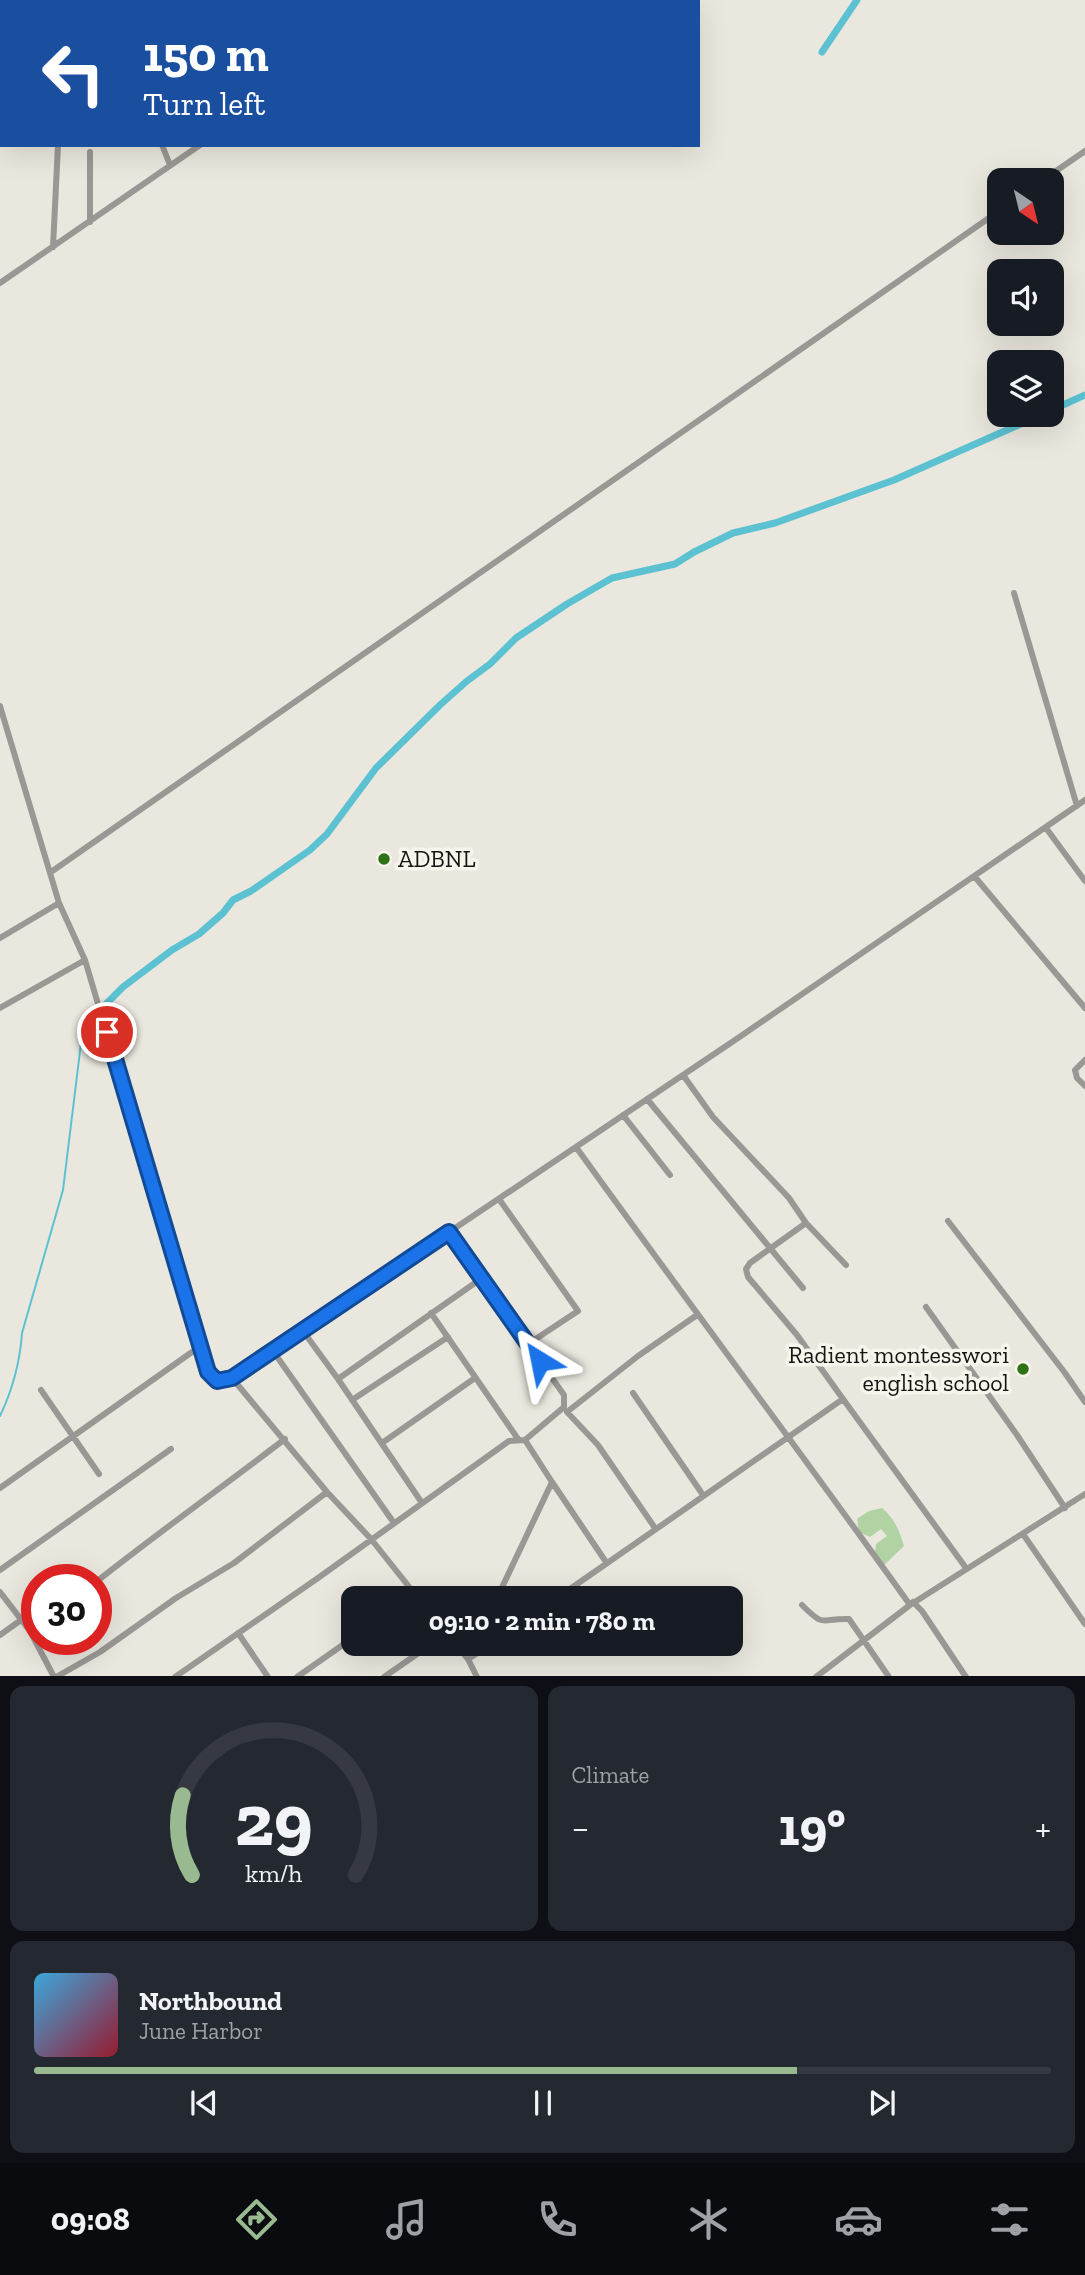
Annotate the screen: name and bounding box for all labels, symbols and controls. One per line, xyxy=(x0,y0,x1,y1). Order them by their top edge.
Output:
text: 150 m xyxy=(143,25,269,84)
icon: left xyxy=(28,28,119,119)
text: Turn left xyxy=(143,85,265,123)
north arrow xyxy=(987,168,1064,245)
map controls xyxy=(987,168,1064,427)
button: sound xyxy=(987,259,1064,336)
button: layers xyxy=(987,350,1064,427)
place label: ADBNL xyxy=(398,844,475,873)
marker: ADBNL xyxy=(376,851,392,867)
pin xyxy=(77,1002,137,1062)
icon: arrive xyxy=(88,1013,126,1051)
position arrow xyxy=(503,1324,577,1398)
place label: Radient montesswori english school xyxy=(788,1340,1009,1397)
marker: Radient montesswori english school xyxy=(1015,1361,1031,1377)
speed limit sign: 30 xyxy=(21,1564,112,1655)
text: 09:10 · 2 min · 780 m xyxy=(429,1605,655,1637)
text: Climate xyxy=(572,1761,649,1789)
text: 29 xyxy=(235,1776,313,1864)
text: 19° xyxy=(779,1796,846,1858)
text: − xyxy=(572,1805,589,1851)
text: + xyxy=(1035,1805,1051,1851)
text: km/h xyxy=(245,1857,302,1887)
text: Northbound xyxy=(139,1985,282,2017)
text: June Harbor xyxy=(139,2017,263,2045)
icon: previous xyxy=(185,2084,223,2122)
icon: pause xyxy=(524,2084,562,2122)
icon: next xyxy=(863,2084,901,2122)
icon: directions xyxy=(232,2195,281,2244)
icon: music xyxy=(382,2195,431,2244)
icon: phone xyxy=(533,2195,582,2244)
icon: climate xyxy=(684,2195,733,2244)
icon: car xyxy=(834,2195,883,2244)
icon: filters xyxy=(985,2195,1034,2244)
text: 09:08 xyxy=(51,2200,130,2238)

